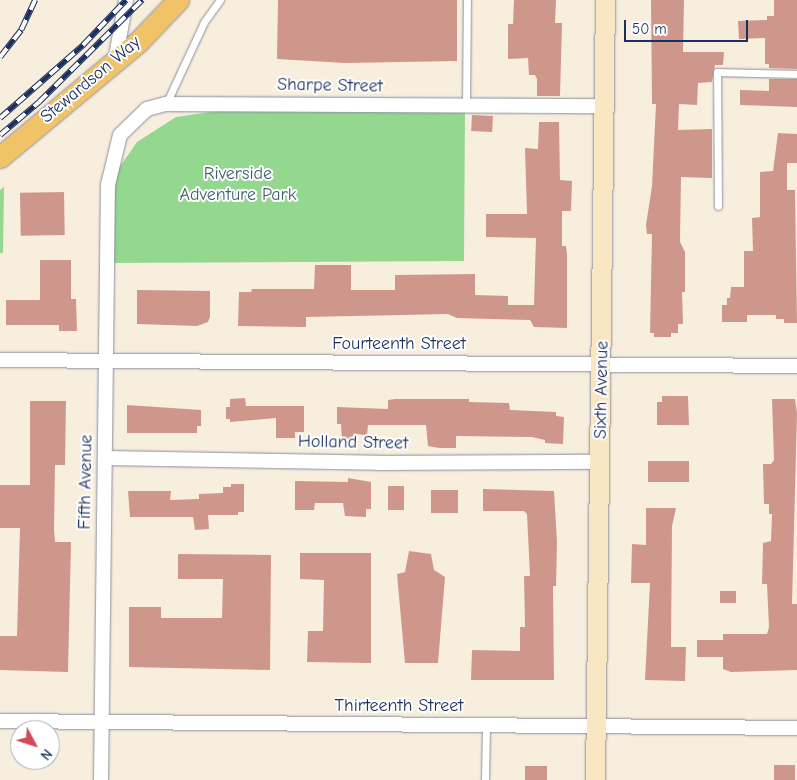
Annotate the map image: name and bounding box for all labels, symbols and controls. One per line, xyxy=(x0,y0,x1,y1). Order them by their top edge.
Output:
scale bar xyxy=(627,10,751,42)
text: 50 m xyxy=(632,20,667,38)
street label: Stewardson Way xyxy=(37,32,145,128)
street label: Sharpe Street xyxy=(277,74,383,98)
park label: Riverside Adventure Park xyxy=(180,164,296,206)
street label: Fourteenth Street xyxy=(332,333,466,355)
street label: Sixth Avenue xyxy=(590,341,614,439)
street label: Holland Street xyxy=(298,431,408,455)
street label: Fifth Avenue xyxy=(74,434,98,530)
street label: Thirteenth Street xyxy=(335,695,463,717)
north arrow xyxy=(10,720,60,770)
text: N xyxy=(37,745,56,763)

